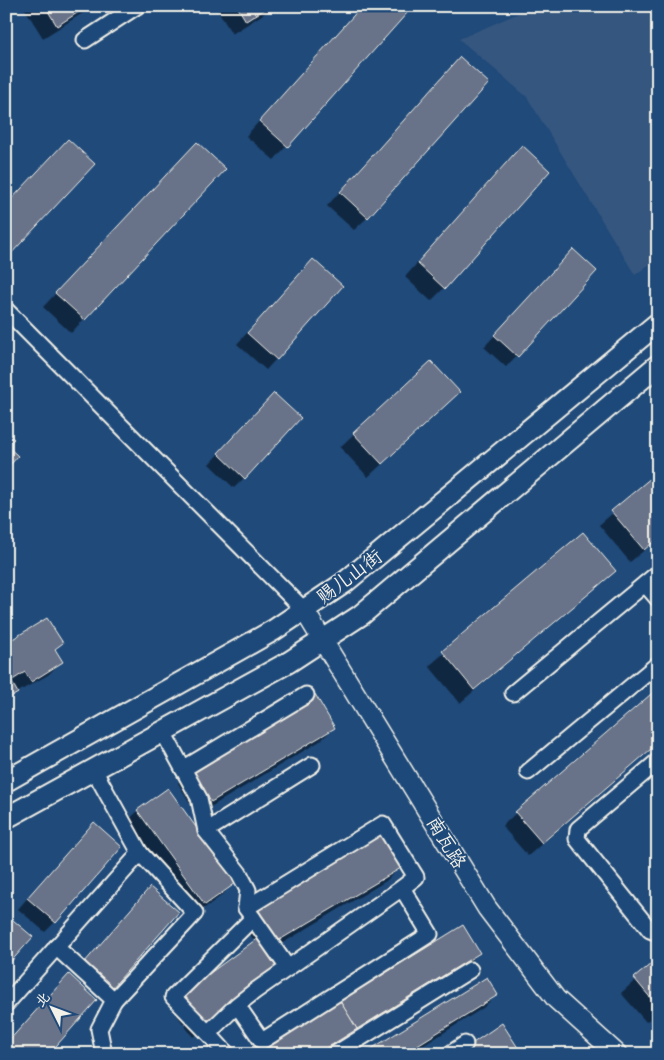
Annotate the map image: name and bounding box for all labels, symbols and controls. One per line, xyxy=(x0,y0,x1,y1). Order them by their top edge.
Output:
street label: 赐儿山街 xyxy=(311,544,388,611)
street label: 南瓦路 xyxy=(419,811,472,874)
north arrow xyxy=(28,982,78,1032)
text: 北 xyxy=(31,988,55,1012)

